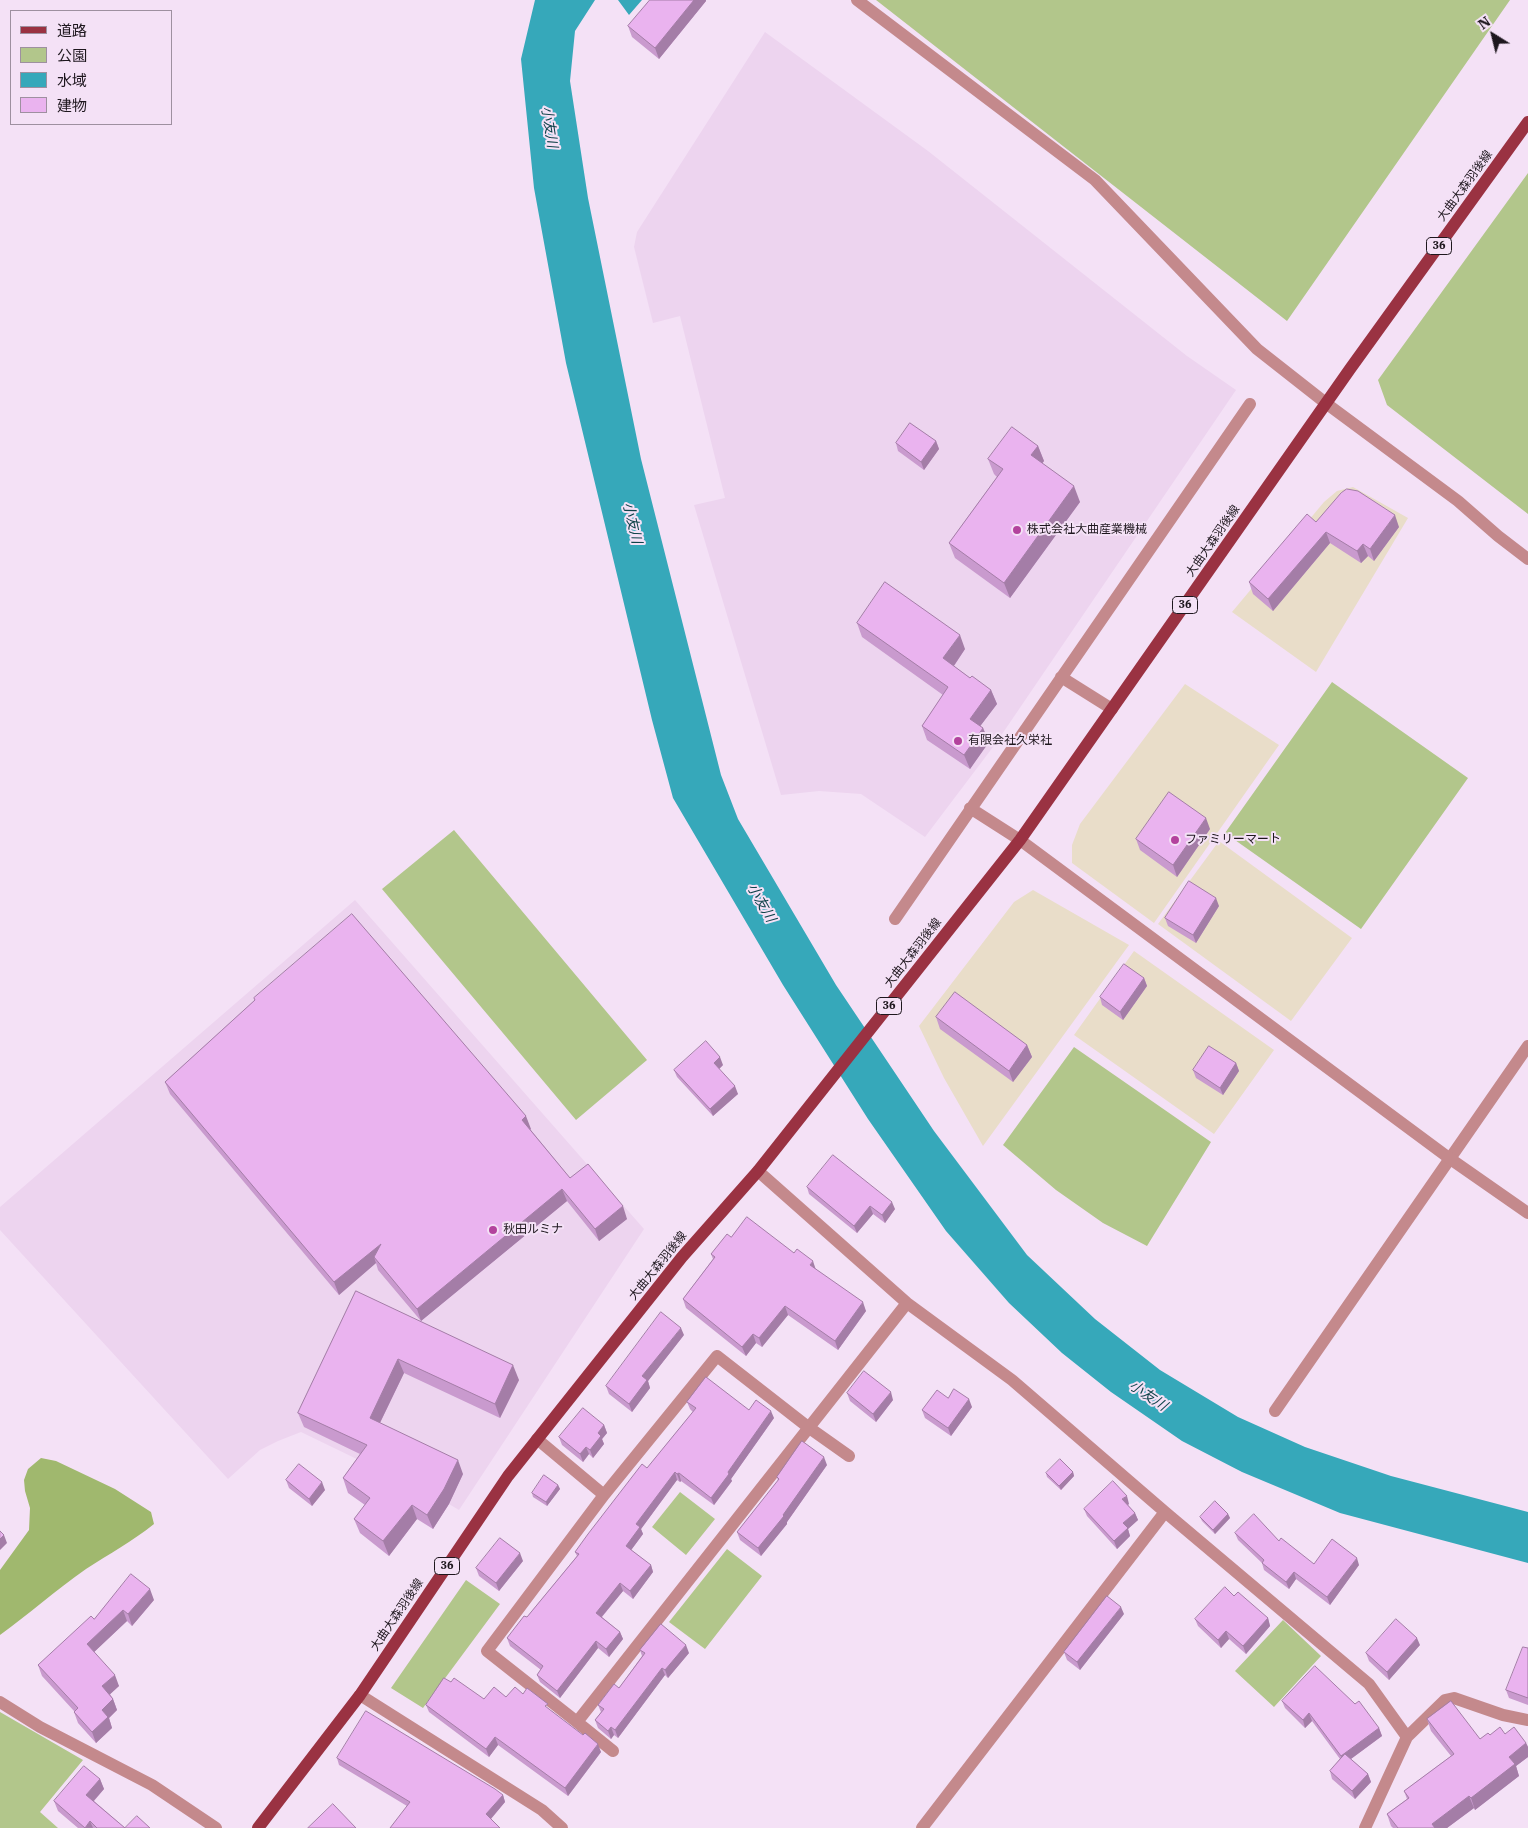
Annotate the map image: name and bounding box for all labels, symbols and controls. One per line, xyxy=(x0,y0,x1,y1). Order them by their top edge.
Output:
legend xyxy=(10,10,172,125)
north arrow xyxy=(1468,10,1518,60)
text: N xyxy=(1474,12,1494,33)
text: 道路 xyxy=(57,21,87,40)
text: 公園 xyxy=(57,46,87,65)
text: 水域 xyxy=(57,71,87,90)
text: 建物 xyxy=(57,96,87,115)
water label: 小友川 xyxy=(537,105,561,149)
street label: 大曲大森羽後線 xyxy=(1434,148,1496,224)
road number: 36 xyxy=(1426,238,1452,255)
water label: 小友川 xyxy=(619,501,645,545)
street label: 大曲大森羽後線 xyxy=(1183,502,1243,580)
place label: 株式会社大曲産業機械 xyxy=(1027,523,1147,537)
marker: 株式会社大曲産業機械 xyxy=(1011,524,1023,536)
road number: 36 xyxy=(1172,596,1198,614)
place label: 有限会社久栄社 xyxy=(968,734,1052,748)
marker: 有限会社久栄社 xyxy=(952,735,964,747)
place label: ファミリーマート xyxy=(1185,833,1281,847)
marker: ファミリーマート xyxy=(1169,834,1181,846)
water label: 小友川 xyxy=(743,881,779,925)
street label: 大曲大森羽後線 xyxy=(881,915,945,991)
road number: 36 xyxy=(876,998,902,1014)
place label: 秋田ルミナ xyxy=(503,1223,563,1237)
marker: 秋田ルミナ xyxy=(487,1224,499,1236)
street label: 大曲大森羽後線 xyxy=(626,1229,690,1303)
water label: 小友川 xyxy=(1126,1377,1170,1415)
road number: 36 xyxy=(434,1558,460,1574)
street label: 大曲大森羽後線 xyxy=(368,1576,426,1654)

